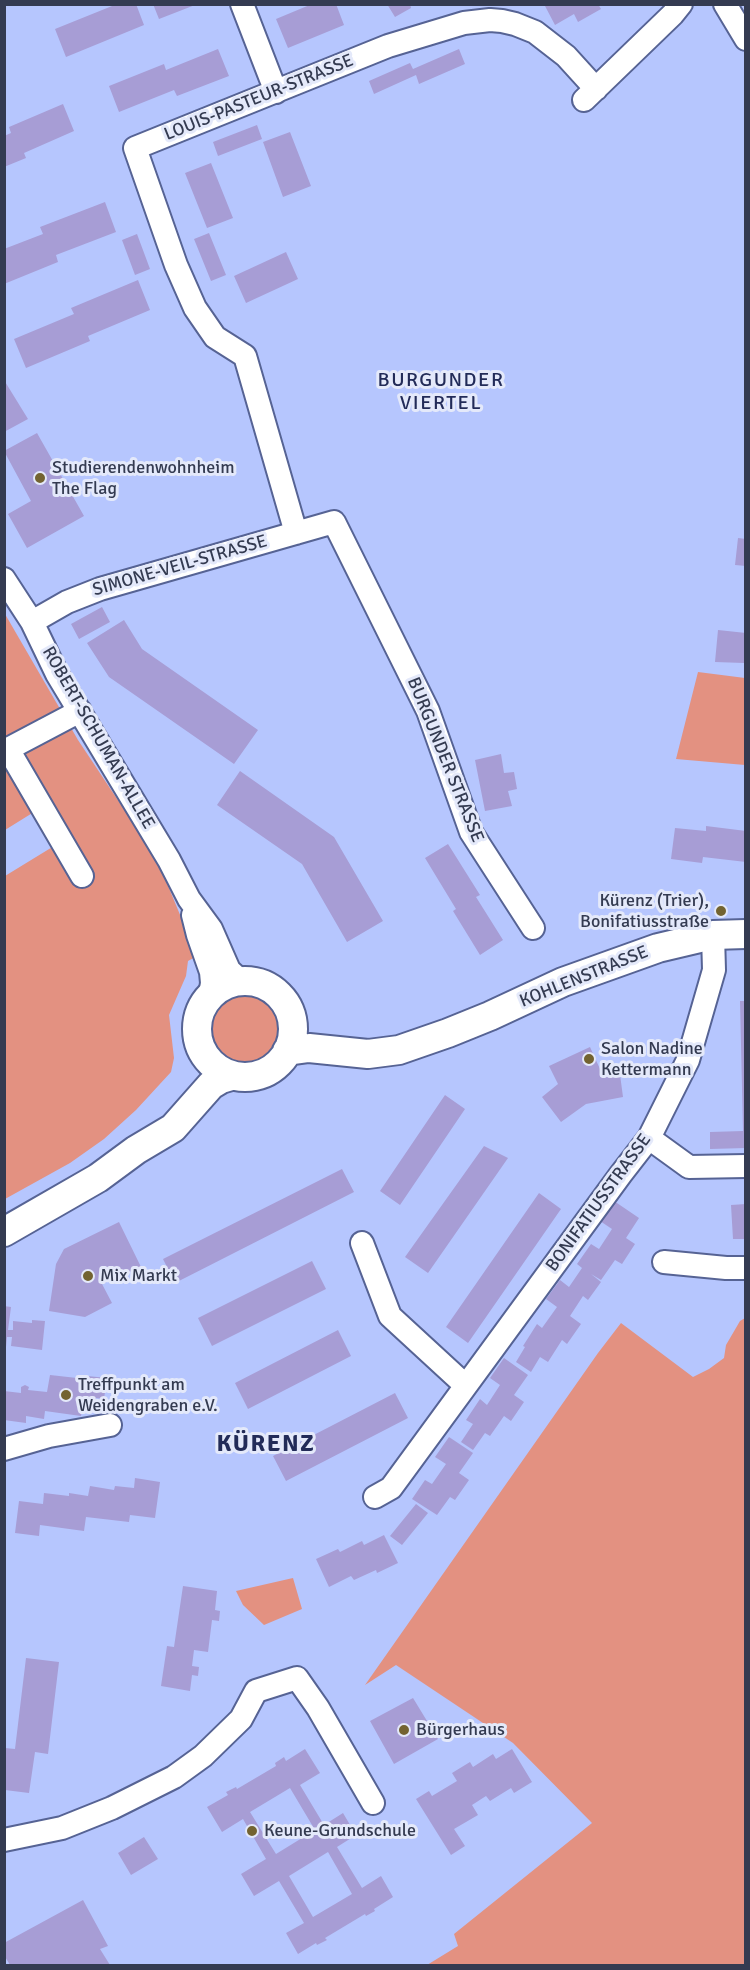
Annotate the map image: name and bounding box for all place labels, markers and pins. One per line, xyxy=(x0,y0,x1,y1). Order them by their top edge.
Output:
place label: Studierendenwohnheim The Flag xyxy=(52,457,234,500)
marker: Studierendenwohnheim The Flag xyxy=(33,471,47,485)
place label: Kürenz (Trier), Bonifatiusstraße xyxy=(580,890,709,932)
marker: Kürenz (Trier), Bonifatiusstraße xyxy=(714,904,728,918)
place label: Salon Nadine Kettermann xyxy=(601,1038,703,1080)
marker: Salon Nadine Kettermann xyxy=(582,1052,596,1066)
place label: Mix Markt xyxy=(100,1265,177,1287)
marker: Mix Markt xyxy=(81,1269,95,1283)
place label: Treffpunkt am Weidengraben e.V. xyxy=(78,1374,218,1416)
marker: Treffpunkt am Weidengraben e.V. xyxy=(59,1388,73,1402)
place label: Bürgerhaus xyxy=(416,1719,505,1741)
marker: Bürgerhaus xyxy=(397,1723,411,1737)
place label: Keune-Grundschule xyxy=(264,1820,416,1842)
marker: Keune-Grundschule xyxy=(245,1824,259,1838)

